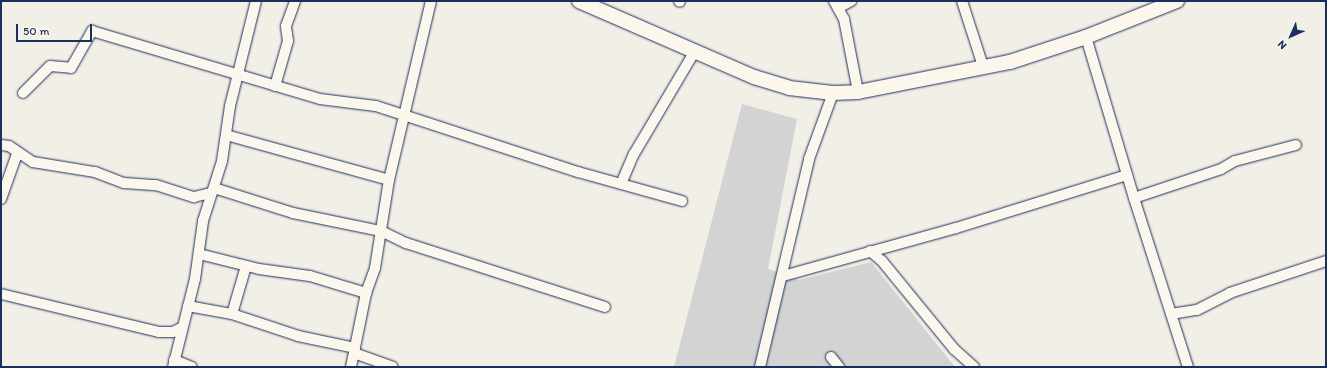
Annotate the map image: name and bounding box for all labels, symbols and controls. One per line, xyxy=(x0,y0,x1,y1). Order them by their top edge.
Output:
scale bar xyxy=(18,16,94,42)
north arrow xyxy=(1271,16,1311,56)
text: 50 m xyxy=(23,24,49,38)
text: N xyxy=(1275,38,1289,52)

